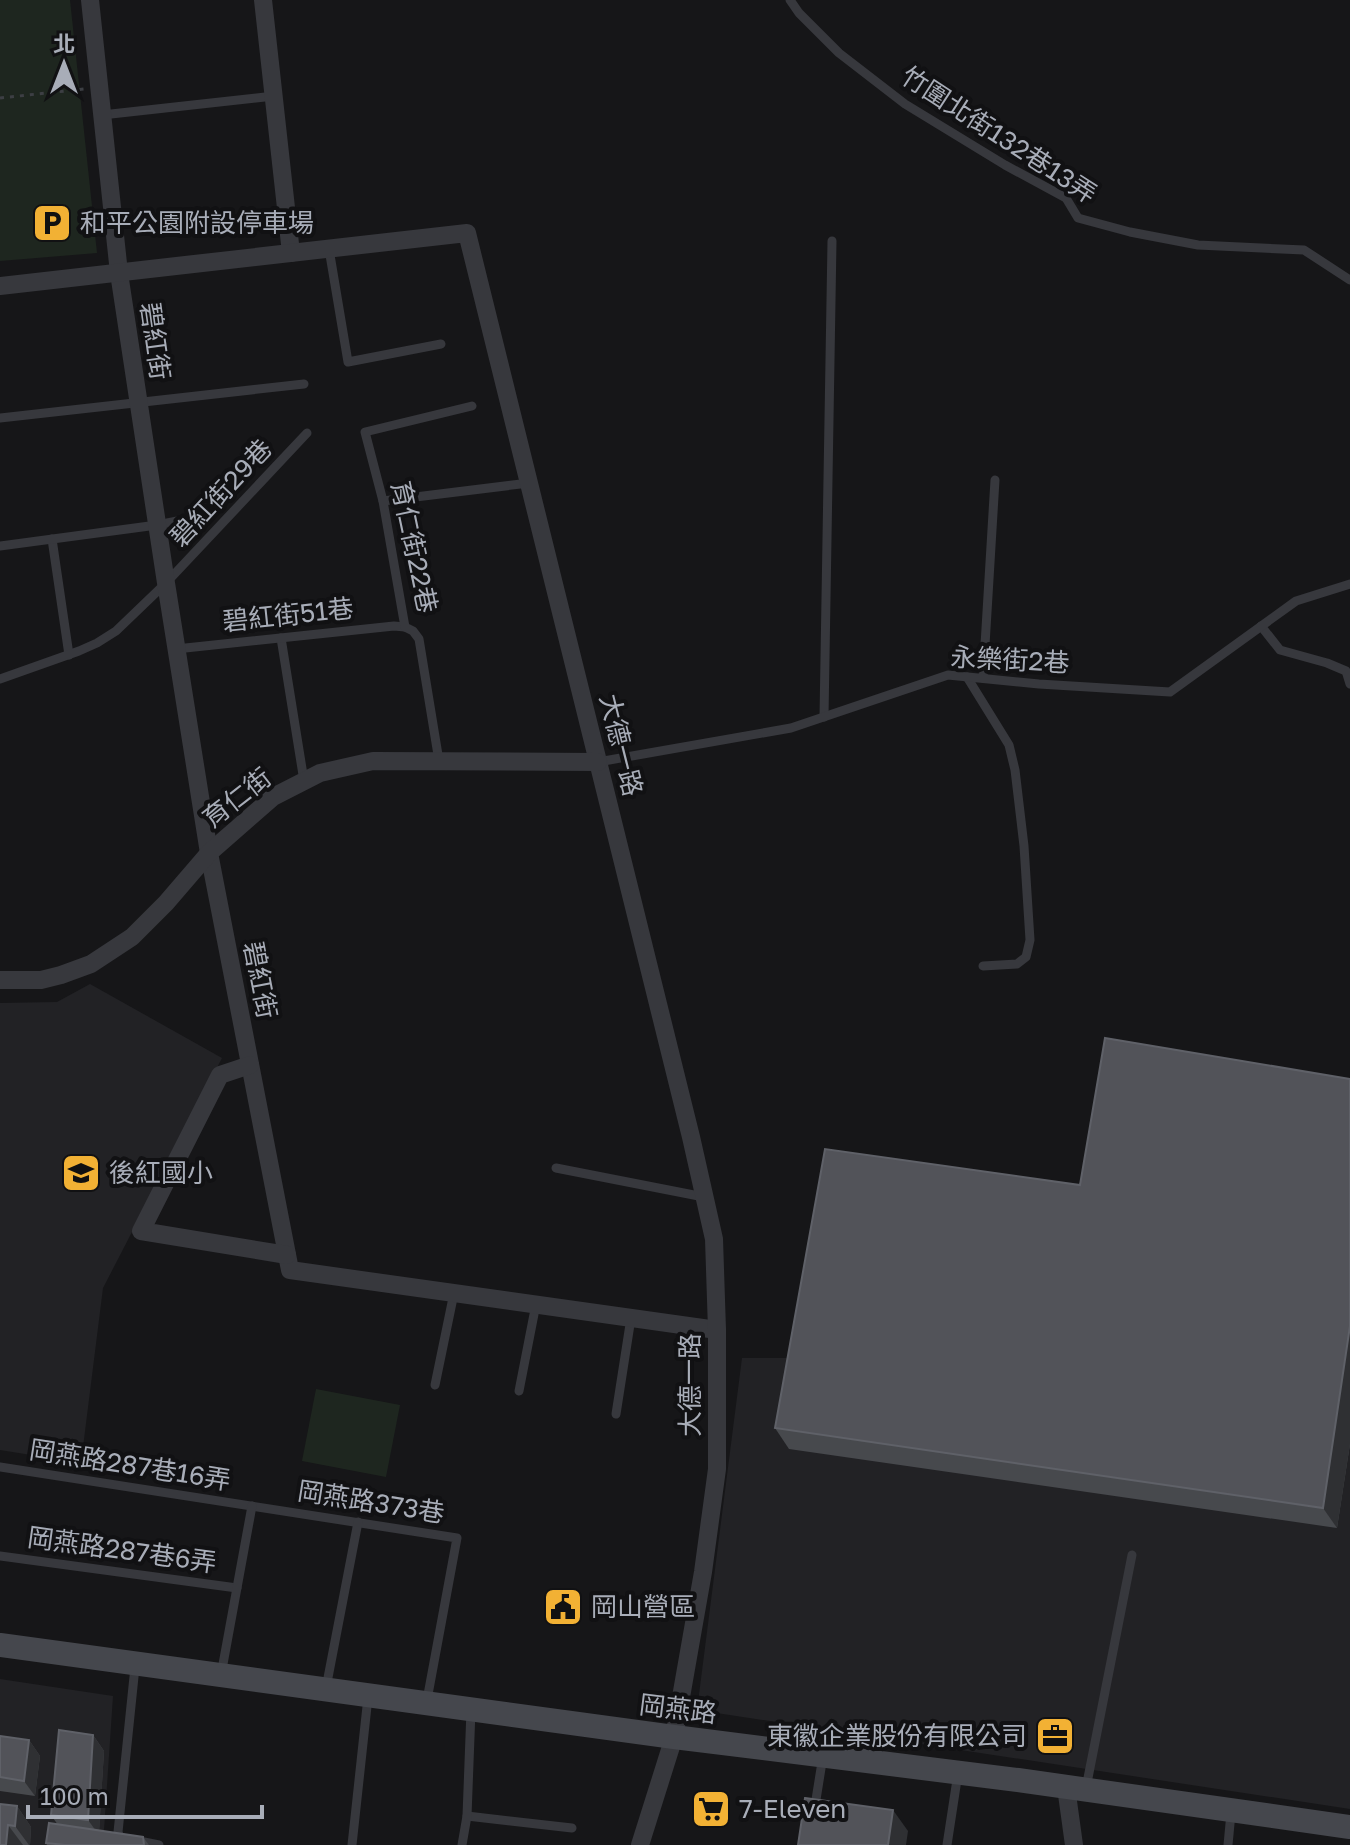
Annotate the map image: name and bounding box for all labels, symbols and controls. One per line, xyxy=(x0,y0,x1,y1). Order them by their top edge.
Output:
north arrow xyxy=(24,24,104,104)
text: 北 xyxy=(53,30,75,57)
street label: 竹圍北街132巷13弄 xyxy=(896,60,1103,209)
parking icon: 和平公園附設停車場 xyxy=(31,202,73,244)
place label: 和平公園附設停車場 xyxy=(80,207,314,238)
street label: 碧紅街 xyxy=(135,300,176,382)
street label: 碧紅街29巷 xyxy=(163,433,278,553)
street label: 育仁街22巷 xyxy=(385,478,444,616)
street label: 碧紅街51巷 xyxy=(221,592,355,637)
street label: 永樂街2巷 xyxy=(950,641,1070,678)
street label: 大德一路 xyxy=(594,691,649,799)
street label: 育仁街 xyxy=(196,761,277,834)
street label: 碧紅街 xyxy=(238,939,283,1021)
school or university icon: 後紅國小 xyxy=(60,1152,102,1194)
place label: 後紅國小 xyxy=(109,1157,213,1188)
street label: 大德一路 xyxy=(674,1333,705,1437)
street label: 岡燕路287巷16弄 xyxy=(27,1433,233,1496)
street label: 岡燕路373巷 xyxy=(295,1475,447,1528)
street label: 岡燕路287巷6弄 xyxy=(26,1521,219,1578)
public building icon: 岡山營區 xyxy=(542,1586,584,1628)
place label: 岡山營區 xyxy=(591,1591,695,1622)
street label: 岡燕路 xyxy=(637,1688,719,1729)
office icon: 東徽企業股份有限公司 xyxy=(1034,1715,1076,1757)
place label: 東徽企業股份有限公司 xyxy=(767,1720,1027,1751)
scale bar xyxy=(28,1769,262,1819)
text: 100 m xyxy=(40,1781,109,1810)
supermarket icon: 7-Eleven xyxy=(690,1788,732,1830)
place label: 7-Eleven xyxy=(739,1793,846,1824)

